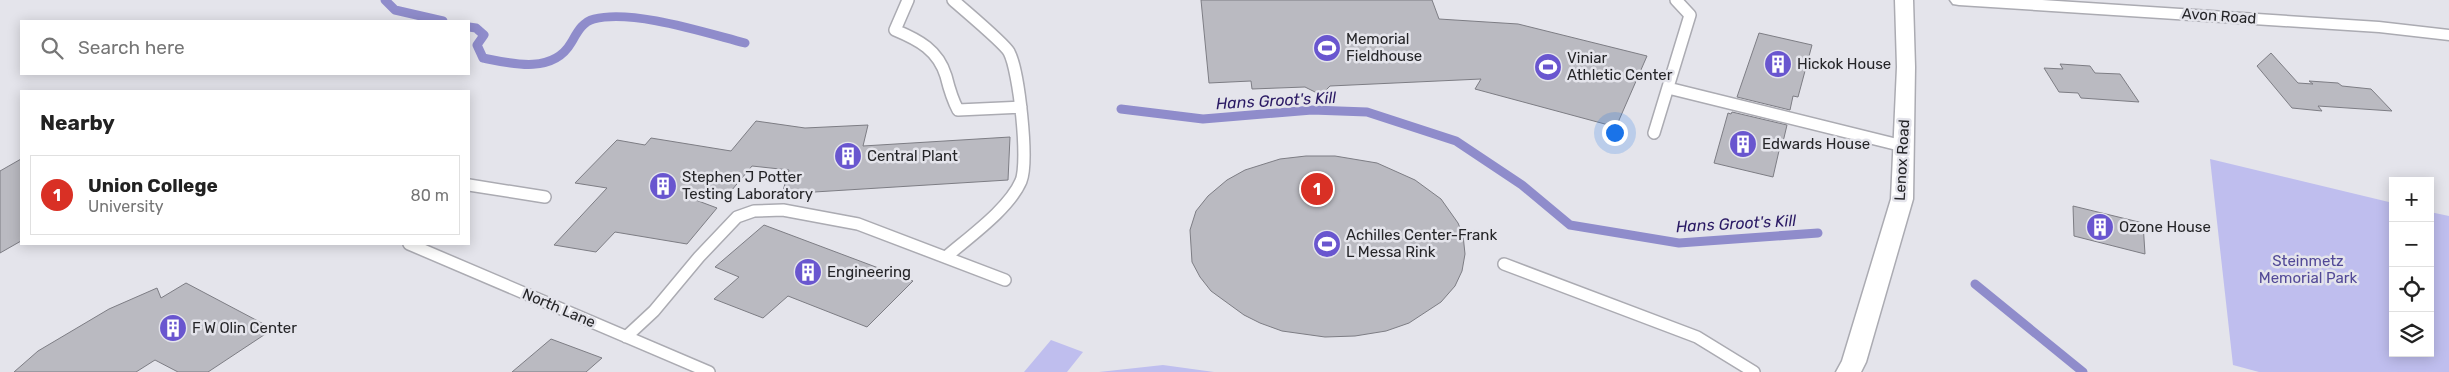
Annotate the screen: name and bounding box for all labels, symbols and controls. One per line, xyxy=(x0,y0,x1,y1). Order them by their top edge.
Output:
street label: Avon Road xyxy=(2181,4,2257,28)
search box xyxy=(20,20,470,75)
place label: Memorial Fieldhouse xyxy=(1346,30,1422,65)
sports icon: Memorial Fieldhouse xyxy=(1312,33,1342,63)
icon: search xyxy=(38,34,66,62)
text: Search here xyxy=(78,36,185,59)
place label: Viniar Athletic Center xyxy=(1567,49,1673,84)
building icon: Hickok House xyxy=(1763,49,1793,79)
sports icon: Viniar Athletic Center xyxy=(1533,52,1563,82)
place label: Hickok House xyxy=(1797,55,1891,73)
water label: Hans Groot's Kill xyxy=(1215,88,1338,113)
text: Nearby xyxy=(40,110,115,135)
street label: Lenox Road xyxy=(1891,119,1913,201)
your location xyxy=(1602,120,1628,146)
building icon: Edwards House xyxy=(1728,129,1758,159)
place label: Edwards House xyxy=(1762,135,1870,153)
building icon: Central Plant xyxy=(833,141,863,171)
place label: Central Plant xyxy=(867,147,958,165)
place label: Stephen J Potter Testing Laboratory xyxy=(682,168,813,203)
pin: 1 xyxy=(1301,170,1333,208)
building icon: Stephen J Potter Testing Laboratory xyxy=(648,171,678,201)
text: Union College xyxy=(88,174,218,197)
map controls xyxy=(2389,177,2434,357)
button: + xyxy=(2389,177,2434,222)
text: 1 xyxy=(53,186,61,205)
text: 80 m xyxy=(411,186,449,205)
text: University xyxy=(88,197,164,216)
water label: Hans Groot's Kill xyxy=(1675,211,1798,236)
building icon: Ozone House xyxy=(2085,212,2115,242)
place label: Ozone House xyxy=(2119,218,2211,236)
button: − xyxy=(2389,222,2434,267)
place label: Achilles Center-Frank L Messa Rink xyxy=(1346,226,1497,261)
sports icon: Achilles Center-Frank L Messa Rink xyxy=(1312,229,1342,259)
park label: Steinmetz Memorial Park xyxy=(2259,252,2357,287)
building icon: Engineering xyxy=(793,257,823,287)
place label: Engineering xyxy=(827,263,911,281)
button: locate xyxy=(2389,267,2434,312)
street label: North Lane xyxy=(520,285,598,331)
button: layers xyxy=(2389,312,2434,357)
building icon: F W Olin Center xyxy=(158,313,188,343)
place label: F W Olin Center xyxy=(192,319,297,337)

